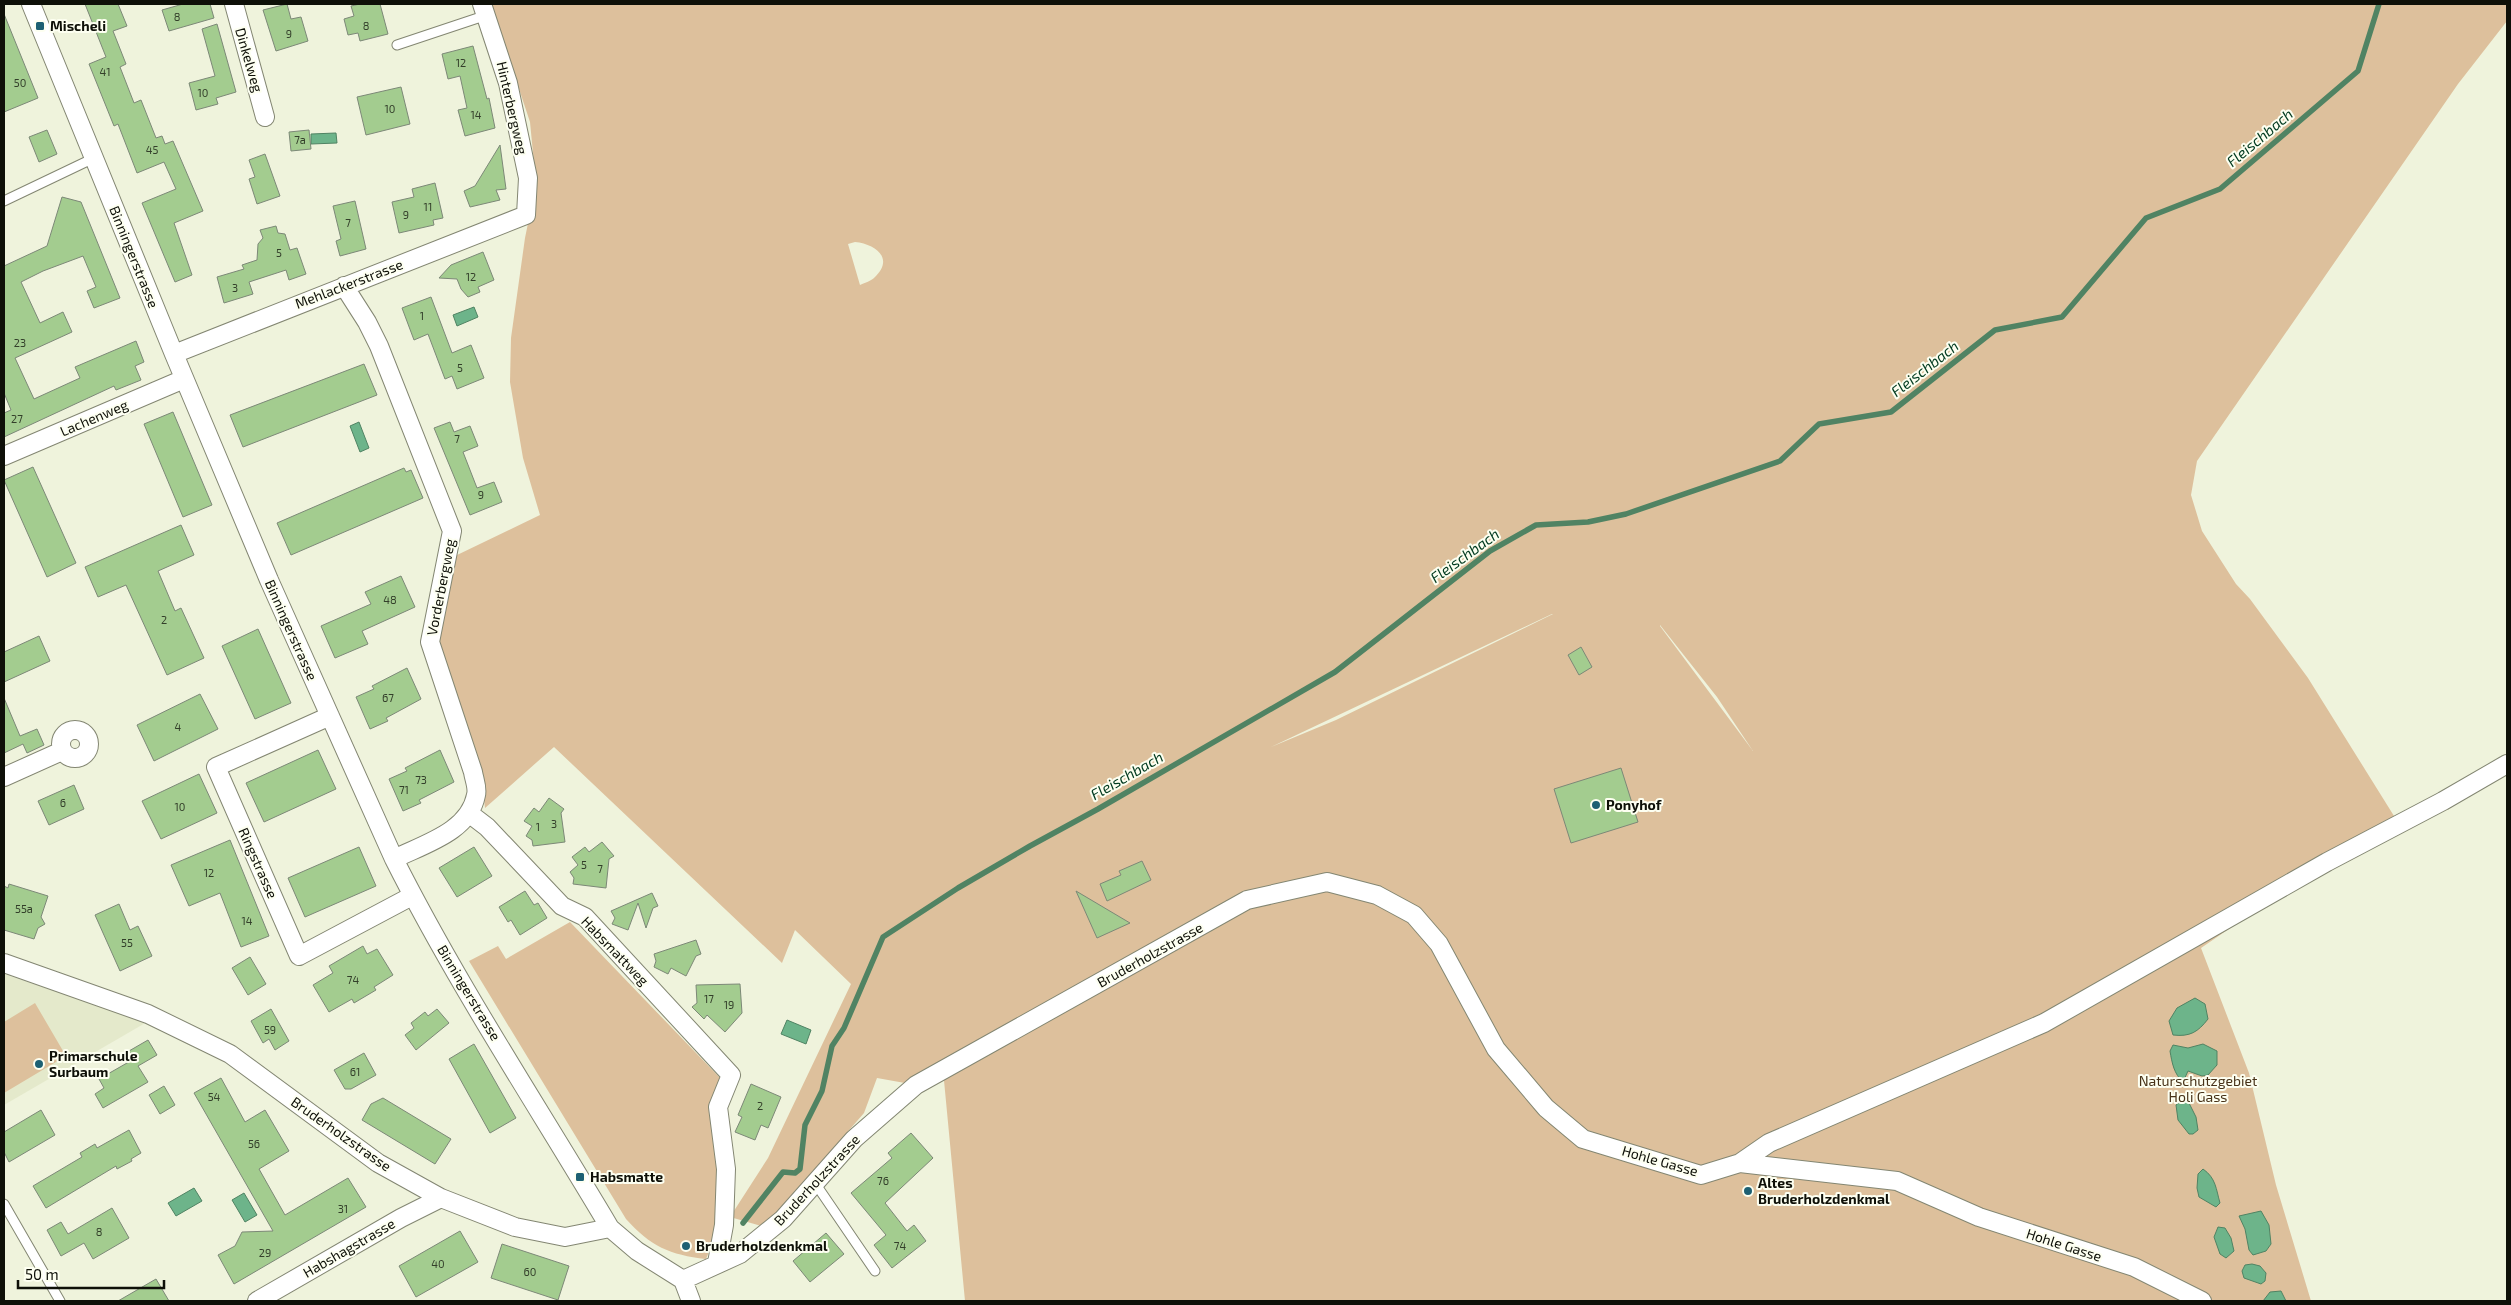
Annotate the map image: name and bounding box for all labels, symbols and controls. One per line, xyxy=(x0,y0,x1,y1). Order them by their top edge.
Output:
house number: 8 xyxy=(174,10,180,23)
place label: Mischeli xyxy=(50,17,106,34)
house number: 8 xyxy=(363,19,369,32)
marker: Mischeli xyxy=(34,20,46,32)
street label: Dinkelweg xyxy=(232,26,267,94)
house number: 9 xyxy=(286,27,292,40)
house number: 12 xyxy=(456,56,466,69)
street label: Hinterbergweg xyxy=(494,60,532,156)
house number: 41 xyxy=(99,65,111,78)
house number: 50 xyxy=(14,76,26,89)
house number: 10 xyxy=(197,86,209,99)
house number: 10 xyxy=(384,102,396,115)
water label: Fleischbach xyxy=(2223,104,2296,170)
house number: 14 xyxy=(470,108,482,121)
house number: 7a xyxy=(294,133,306,146)
house number: 45 xyxy=(146,143,158,156)
house number: 11 xyxy=(424,200,432,213)
street label: Binningerstrasse xyxy=(106,203,163,310)
house number: 9 xyxy=(403,208,409,221)
house number: 7 xyxy=(345,216,351,229)
house number: 5 xyxy=(276,246,282,259)
street label: Mehlackerstrasse xyxy=(292,255,405,312)
house number: 12 xyxy=(466,270,476,283)
house number: 3 xyxy=(232,281,238,294)
house number: 1 xyxy=(420,309,424,322)
house number: 23 xyxy=(14,336,26,349)
water label: Fleischbach xyxy=(1887,336,1962,400)
house number: 5 xyxy=(457,361,463,374)
street label: Lachenweg xyxy=(57,396,131,439)
house number: 27 xyxy=(11,412,23,425)
house number: 7 xyxy=(454,432,460,445)
house number: 9 xyxy=(478,488,484,501)
water label: Fleischbach xyxy=(1426,524,1502,586)
street label: Vorderbergweg xyxy=(423,537,458,637)
street label: Binningerstrasse xyxy=(262,577,321,683)
house number: 48 xyxy=(383,593,397,606)
house number: 2 xyxy=(161,613,167,626)
house number: 67 xyxy=(382,691,394,704)
house number: 4 xyxy=(175,720,182,733)
water label: Fleischbach xyxy=(1087,747,1166,803)
house number: 73 xyxy=(415,773,427,786)
house number: 71 xyxy=(399,783,409,796)
house number: 6 xyxy=(60,796,66,809)
place label: Ponyhof xyxy=(1606,796,1662,813)
marker: Ponyhof xyxy=(1590,799,1602,811)
house number: 10 xyxy=(174,800,186,813)
house number: 3 xyxy=(551,817,557,830)
house number: 1 xyxy=(536,820,540,833)
street label: Ringstrasse xyxy=(235,825,282,901)
house number: 5 xyxy=(581,858,587,871)
house number: 7 xyxy=(597,862,603,875)
house number: 12 xyxy=(204,866,214,879)
house number: 55a xyxy=(15,902,33,915)
street label: Habsmattweg xyxy=(578,913,653,989)
house number: 14 xyxy=(241,914,253,927)
street label: Bruderholzstrasse xyxy=(1094,918,1206,991)
house number: 55 xyxy=(121,936,133,949)
street label: Binningerstrasse xyxy=(434,942,505,1044)
house number: 74 xyxy=(347,973,359,986)
house number: 17 xyxy=(704,992,714,1005)
house number: 19 xyxy=(724,998,734,1011)
house number: 59 xyxy=(264,1023,276,1036)
place label: Primarschule Surbaum xyxy=(49,1047,138,1080)
marker: Primarschule Surbaum xyxy=(33,1058,45,1070)
house number: 61 xyxy=(350,1065,360,1078)
park label: Naturschutzgebiet Holi Gass xyxy=(2139,1072,2257,1105)
house number: 54 xyxy=(208,1090,221,1103)
street label: Bruderholzstrasse xyxy=(288,1093,395,1174)
house number: 2 xyxy=(757,1099,763,1112)
street label: Bruderholzstrasse xyxy=(770,1131,863,1229)
house number: 56 xyxy=(248,1137,260,1150)
street label: Hohle Gasse xyxy=(1620,1142,1700,1180)
place label: Habsmatte xyxy=(590,1168,663,1185)
marker: Habsmatte xyxy=(574,1171,586,1183)
house number: 76 xyxy=(877,1174,889,1187)
place label: Altes Bruderholzdenkmal xyxy=(1758,1174,1890,1207)
marker: Altes Bruderholzdenkmal xyxy=(1742,1185,1754,1197)
house number: 31 xyxy=(338,1202,348,1215)
street label: Habshagstrasse xyxy=(300,1214,398,1281)
street label: Hohle Gasse xyxy=(2024,1224,2104,1265)
house number: 8 xyxy=(96,1225,102,1238)
place label: Bruderholzdenkmal xyxy=(696,1237,828,1254)
house number: 74 xyxy=(894,1239,906,1252)
marker: Bruderholzdenkmal xyxy=(680,1240,692,1252)
house number: 29 xyxy=(259,1246,271,1259)
house number: 40 xyxy=(431,1257,445,1270)
scale bar xyxy=(18,1258,164,1290)
text: 50 m xyxy=(25,1265,59,1283)
house number: 60 xyxy=(524,1265,536,1278)

